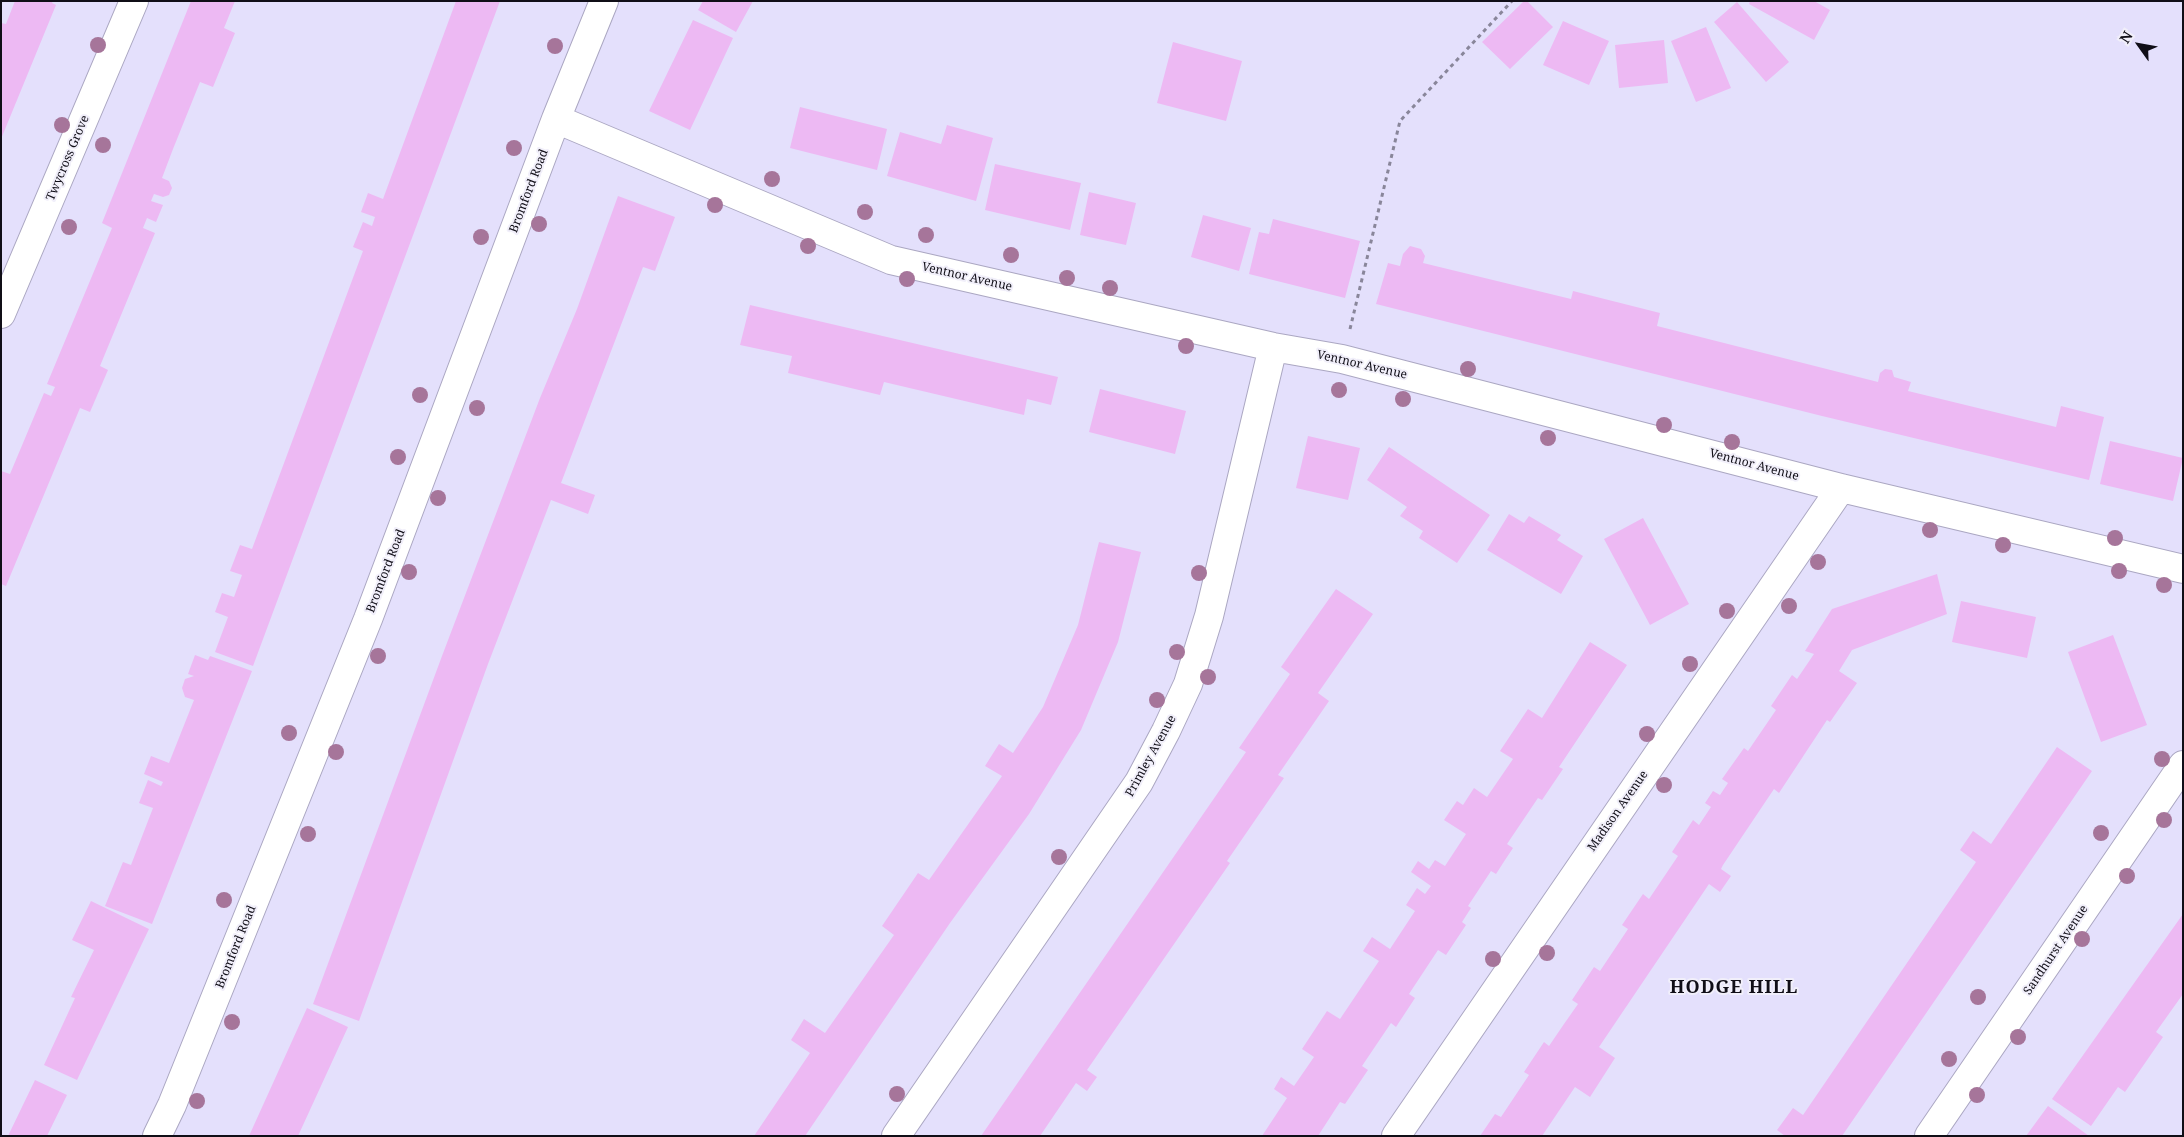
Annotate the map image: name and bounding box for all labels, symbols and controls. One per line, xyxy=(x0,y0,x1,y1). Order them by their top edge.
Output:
north arrow xyxy=(2114,20,2164,70)
text: N xyxy=(2115,27,2137,47)
street label: Twycross Grove xyxy=(44,113,92,203)
street label: Bromford Road xyxy=(506,147,552,235)
street label: Ventnor Avenue xyxy=(921,260,1013,294)
street label: Ventnor Avenue xyxy=(1316,348,1408,382)
street label: Ventnor Avenue xyxy=(1708,446,1800,484)
street label: Bromford Road xyxy=(363,527,409,615)
street label: Primley Avenue xyxy=(1123,713,1179,799)
street label: Madison Avenue xyxy=(1585,768,1651,854)
street label: Sandhurst Avenue xyxy=(2021,902,2091,998)
street label: Bromford Road xyxy=(213,903,259,991)
district label: HODGE HILL xyxy=(1668,977,1800,999)

